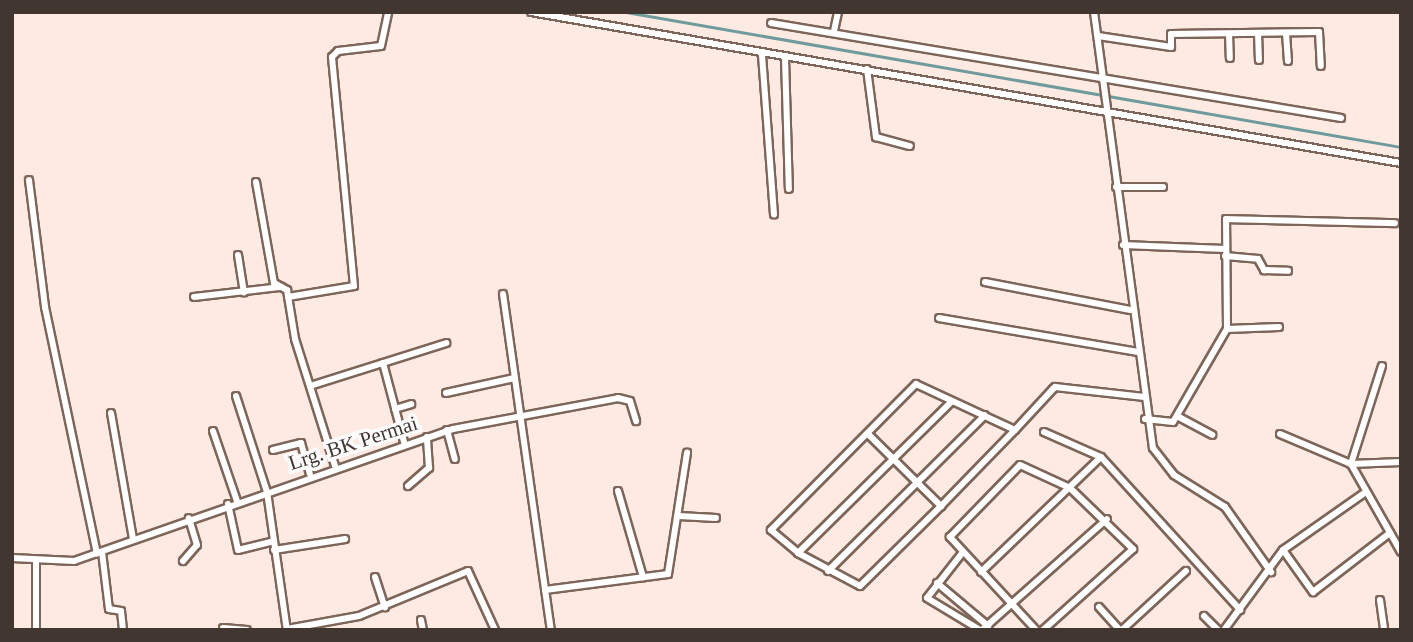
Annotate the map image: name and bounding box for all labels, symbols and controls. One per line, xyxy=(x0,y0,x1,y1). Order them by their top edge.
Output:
street label: Lrg. BK Permai xyxy=(285,410,421,476)

